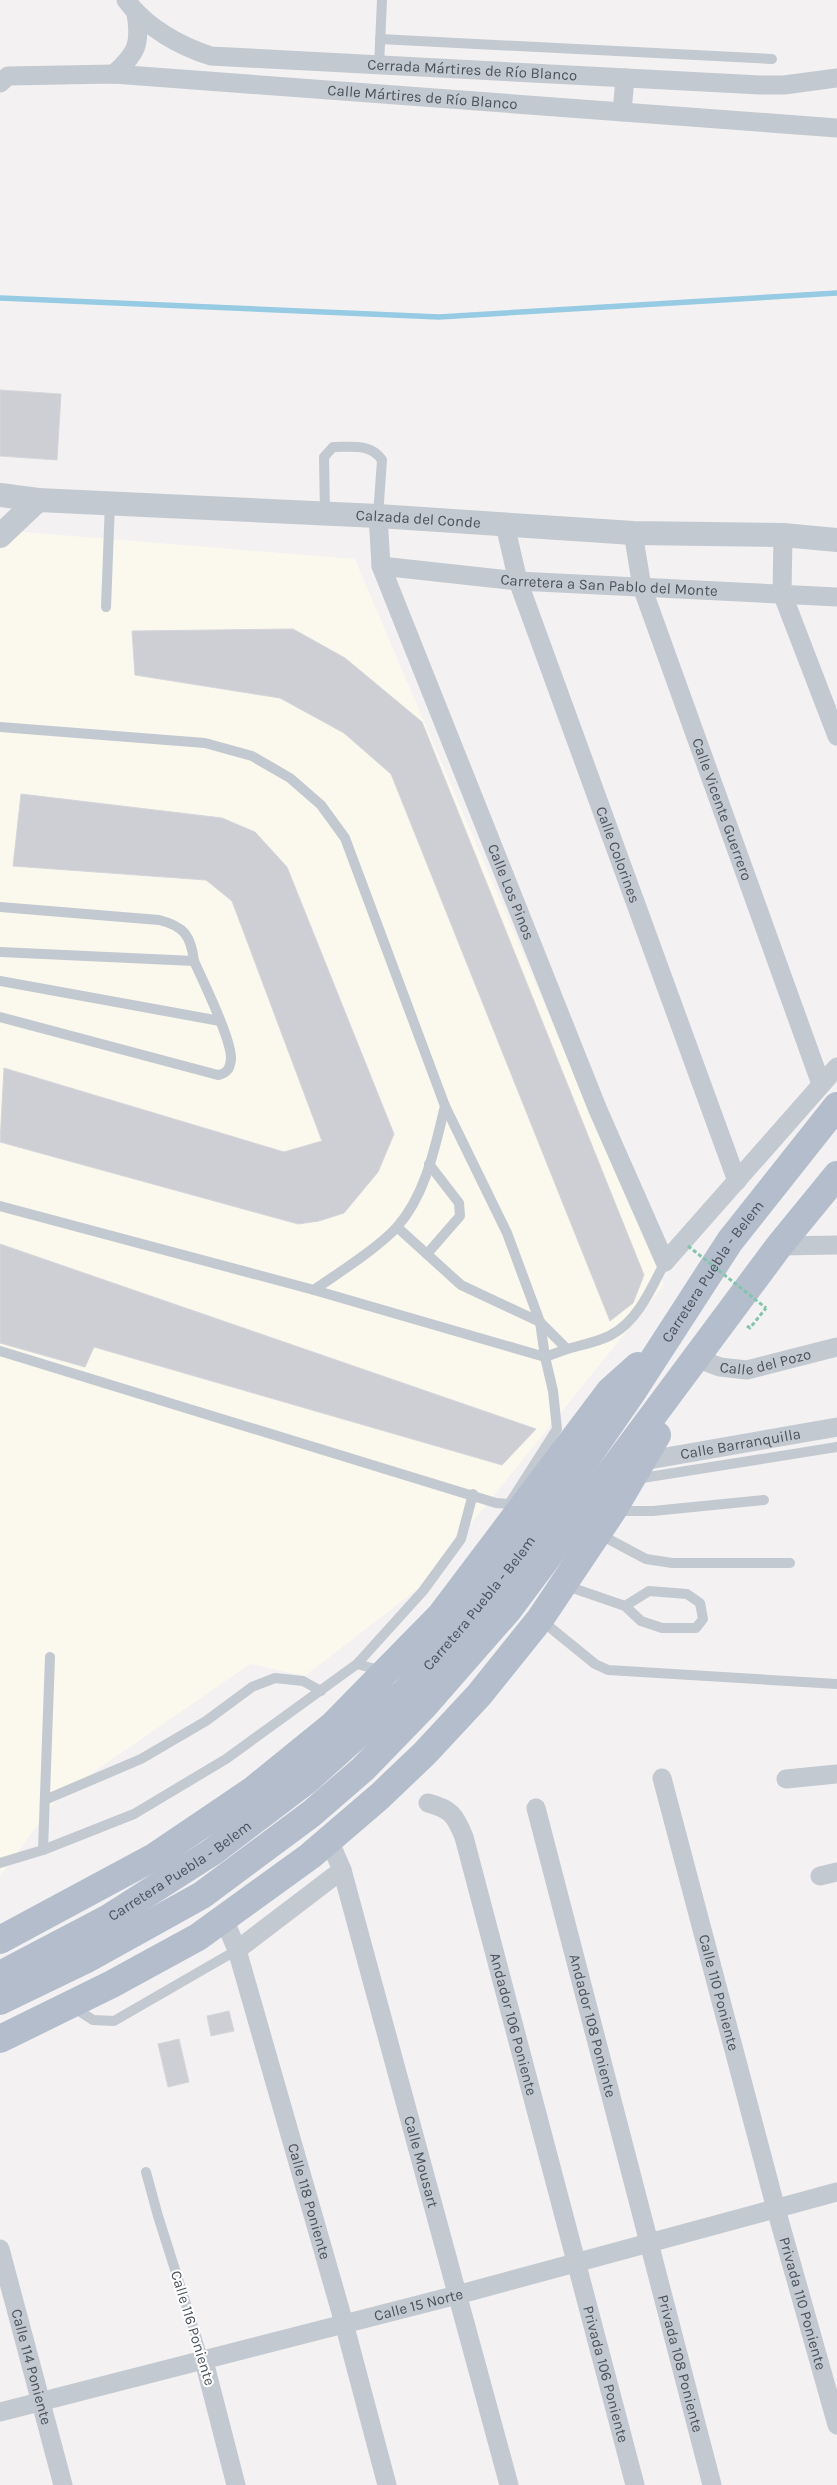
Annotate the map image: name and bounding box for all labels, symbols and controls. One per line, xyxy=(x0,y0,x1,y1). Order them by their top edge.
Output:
street label: Cerrada Mártires de Río Blanco xyxy=(367,55,578,84)
street label: Calle Mártires de Río Blanco xyxy=(327,81,518,113)
street label: Calzada del Conde xyxy=(355,506,481,532)
street label: Carretera a San Pablo del Monte xyxy=(500,570,718,600)
street label: Calle Vicente Guerrero xyxy=(688,736,756,883)
street label: Calle Colorines xyxy=(592,804,644,906)
street label: Calle Los Pinos xyxy=(484,841,538,943)
street label: Carretera Puebla - Belem xyxy=(658,1197,768,1346)
street label: Calle del Pozo xyxy=(719,1345,813,1379)
street label: Calle Barranquilla xyxy=(679,1425,802,1463)
street label: Carretera Puebla - Belem xyxy=(419,1532,539,1674)
street label: Carretera Puebla - Belem xyxy=(105,1816,255,1925)
street label: Calle 110 Poniente xyxy=(695,1932,743,2053)
street label: Andador 106 Poniente xyxy=(486,1951,541,2098)
street label: Andador 108 Poniente xyxy=(565,1952,620,2100)
street label: Calle Mousart xyxy=(400,2114,442,2210)
street label: Calle 118 Poniente xyxy=(284,2141,334,2261)
street label: Privada 110 Poniente xyxy=(775,2235,830,2372)
street label: Calle 116 Poniente xyxy=(167,2268,219,2388)
street label: Calle 15 Norte xyxy=(372,2285,465,2325)
street label: Privada 108 Poniente xyxy=(654,2293,707,2434)
street label: Privada 106 Poniente xyxy=(579,2304,632,2445)
street label: Calle 114 Poniente xyxy=(7,2307,56,2427)

